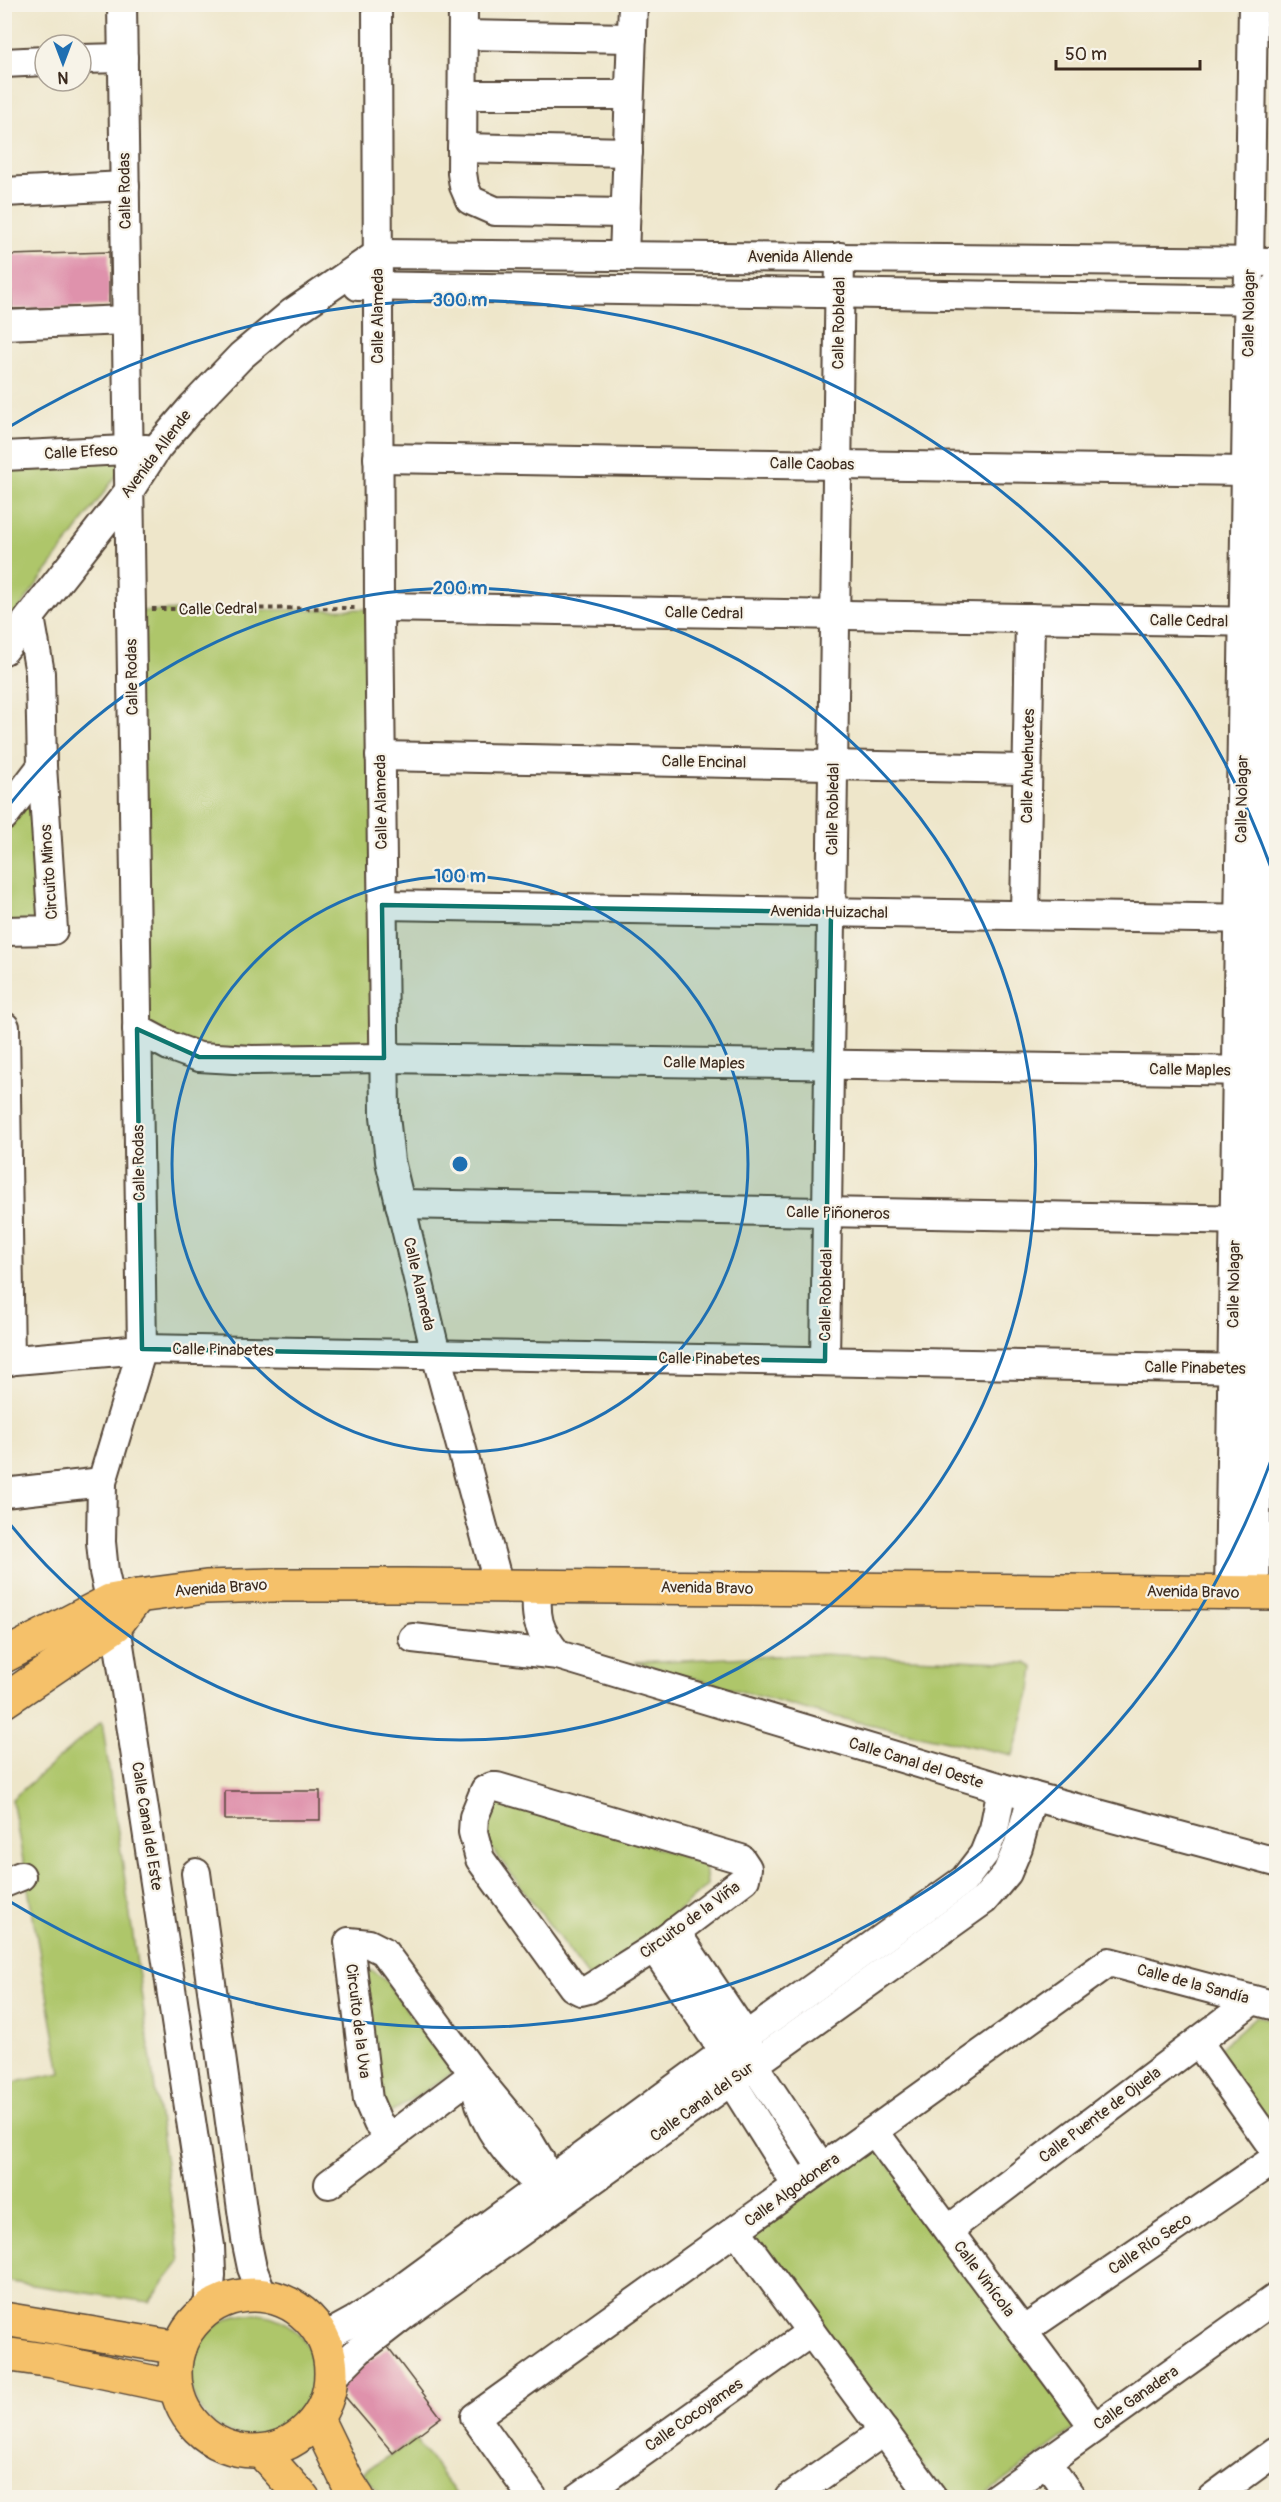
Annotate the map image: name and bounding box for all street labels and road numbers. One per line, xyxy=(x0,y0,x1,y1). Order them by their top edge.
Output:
street label: Calle Rodas xyxy=(114,153,136,229)
street label: Avenida Allende xyxy=(747,247,853,267)
street label: Calle Alameda xyxy=(368,268,388,364)
street label: Calle Nolagar xyxy=(1238,268,1260,357)
street label: Calle Robledal xyxy=(828,276,850,370)
street label: Avenida Allende xyxy=(116,406,196,502)
street label: Calle Efeso xyxy=(44,440,119,464)
street label: Calle Caobas xyxy=(770,453,854,475)
street label: Calle Cedral xyxy=(178,598,258,620)
street label: Calle Cedral xyxy=(664,602,744,624)
street label: Calle Cedral xyxy=(1149,610,1229,632)
street label: Calle Rodas xyxy=(121,639,143,715)
street label: Calle Ahuehuetes xyxy=(1017,708,1039,824)
street label: Calle Encinal xyxy=(661,751,747,773)
street label: Calle Alameda xyxy=(370,754,392,850)
street label: Calle Nolagar xyxy=(1231,754,1253,843)
street label: Calle Robledal xyxy=(822,762,844,856)
street label: Circuito Minos xyxy=(36,824,62,920)
street label: Avenida Huizachal xyxy=(770,901,888,923)
street label: Calle Maples xyxy=(663,1052,745,1074)
street label: Calle Maples xyxy=(1149,1059,1231,1081)
street label: Calle Rodas xyxy=(128,1125,150,1201)
street label: Calle Piñoneros xyxy=(786,1202,890,1224)
street label: Calle Alameda xyxy=(399,1235,439,1333)
street label: Calle Nolagar xyxy=(1223,1239,1245,1328)
street label: Calle Robledal xyxy=(815,1248,837,1342)
street label: Calle Pinabetes xyxy=(172,1339,274,1361)
street label: Calle Pinabetes xyxy=(658,1348,760,1370)
street label: Calle Pinabetes xyxy=(1144,1357,1246,1379)
street label: Avenida Bravo xyxy=(174,1575,268,1601)
street label: Avenida Bravo xyxy=(660,1577,754,1599)
street label: Avenida Bravo xyxy=(1146,1581,1240,1603)
street label: Calle Canal del Oeste xyxy=(846,1733,986,1793)
street label: Calle Canal del Este xyxy=(127,1760,167,1892)
street label: Circuito de la Viña xyxy=(636,1877,744,1963)
street label: Calle de la Sandía xyxy=(1135,1959,1251,2009)
street label: Circuito de la Uva xyxy=(341,1963,375,2079)
street label: Calle Canal del Sur xyxy=(646,2058,758,2146)
street label: Calle Puente de Ojuela xyxy=(1035,2063,1165,2167)
street label: Calle Algodonera xyxy=(740,2149,844,2231)
street label: Calle Río Seco xyxy=(1105,2209,1196,2279)
street label: Calle Vinícola xyxy=(949,2237,1019,2321)
street label: Calle Ganadera xyxy=(1090,2361,1182,2435)
street label: Calle Cocoyames xyxy=(641,2374,747,2456)

